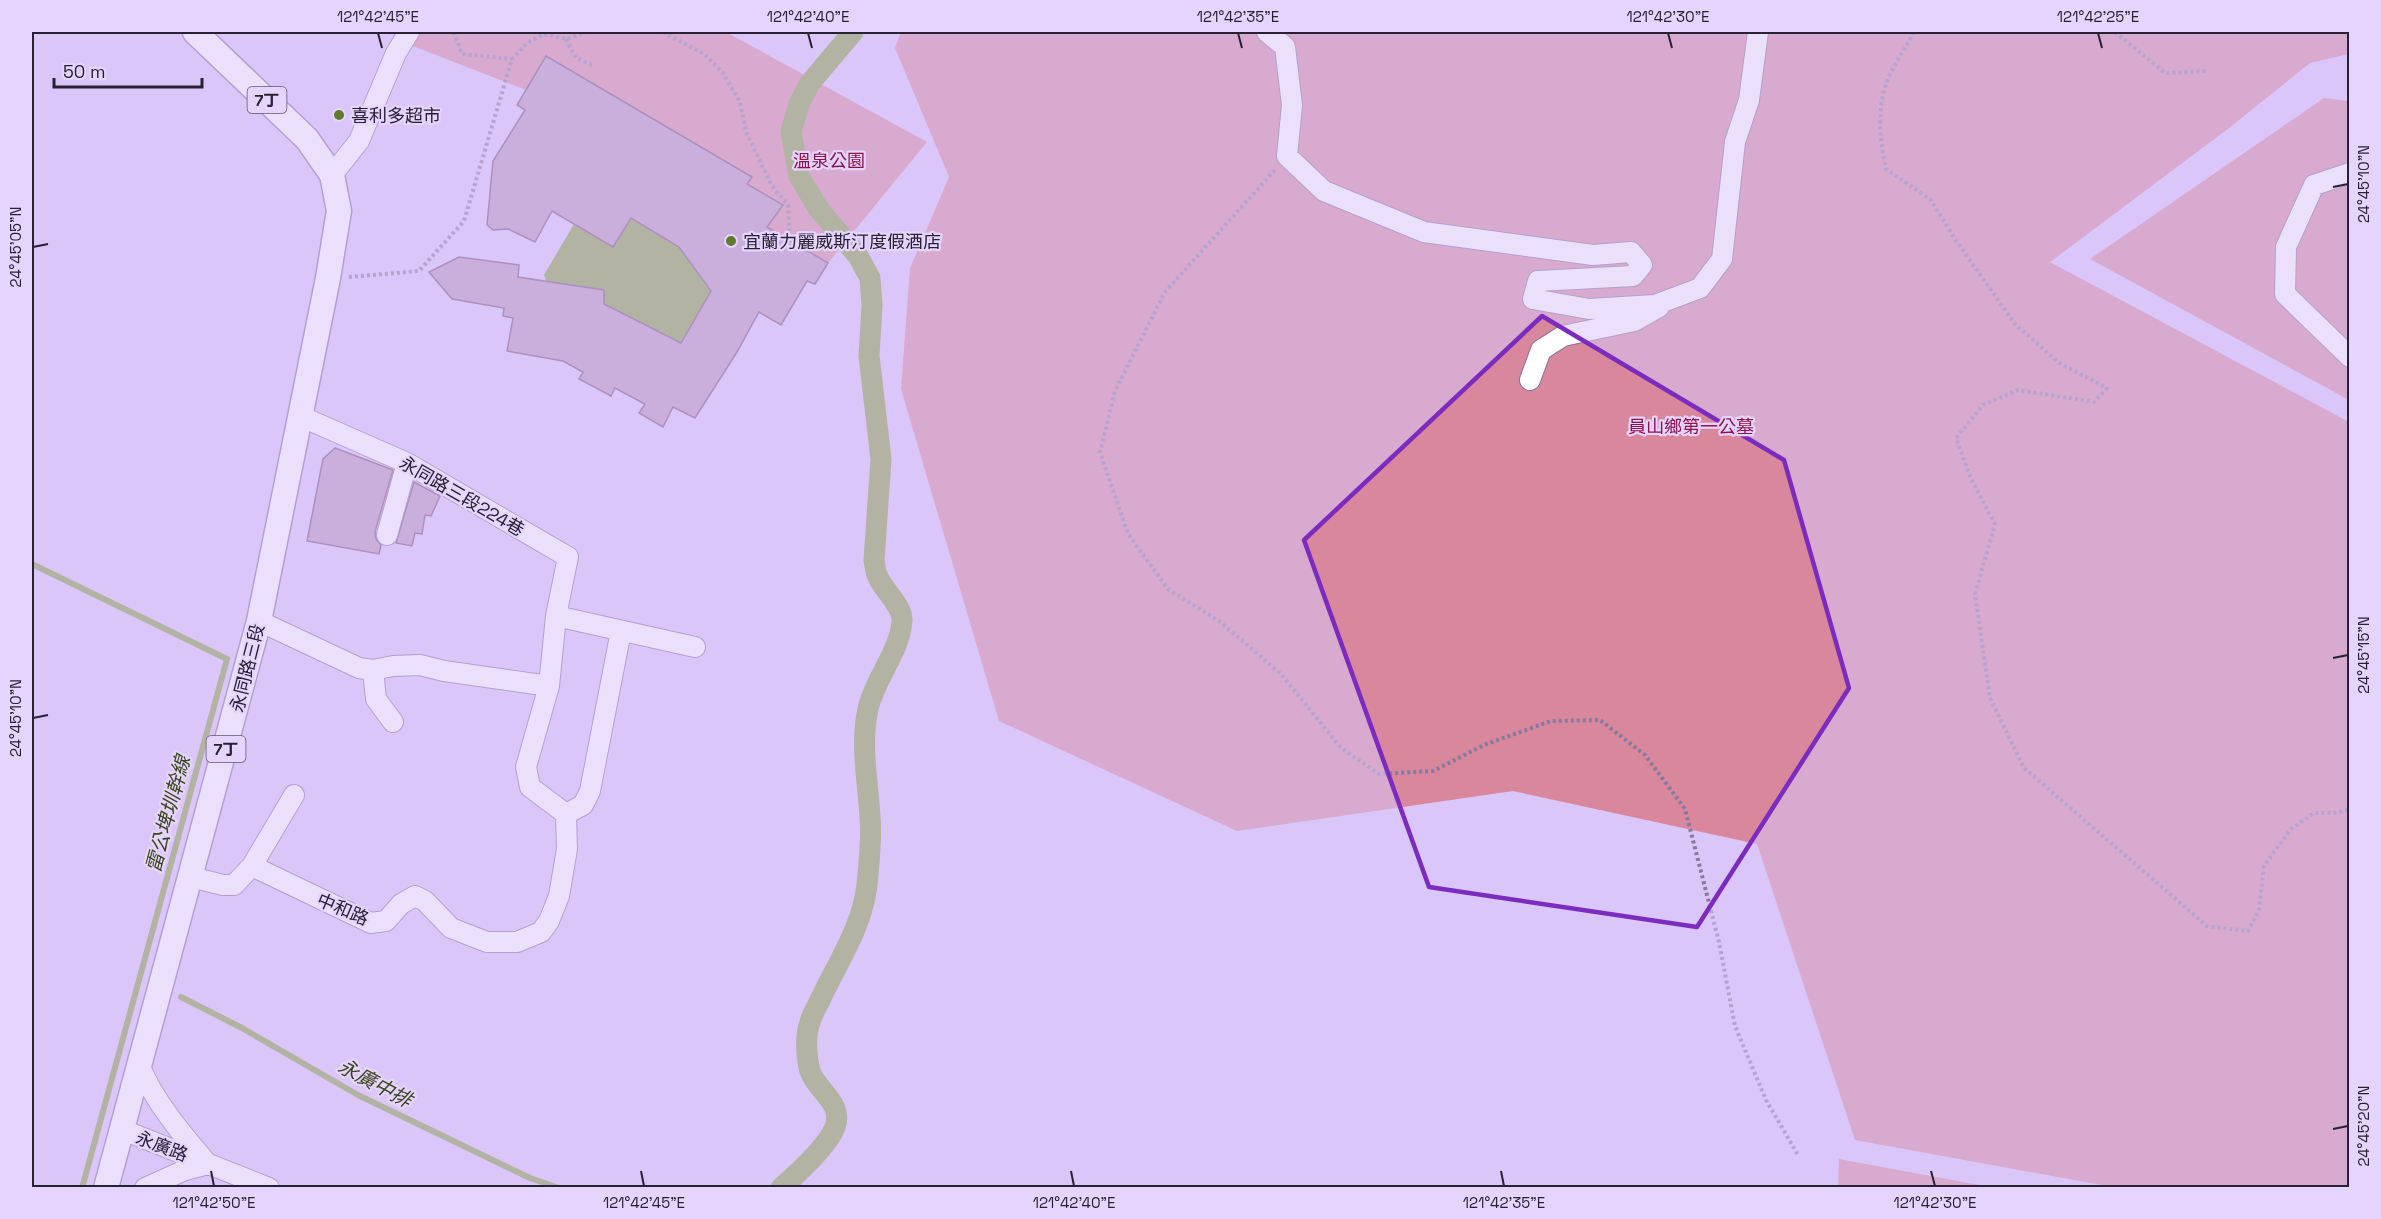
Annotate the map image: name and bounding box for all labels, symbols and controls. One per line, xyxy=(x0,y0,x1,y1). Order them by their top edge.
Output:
text: 121°42'45"E xyxy=(337,7,419,26)
text: 121°42'40"E xyxy=(767,7,849,26)
text: 121°42'35"E xyxy=(1197,7,1279,26)
text: 121°42'30"E xyxy=(1627,7,1709,26)
text: 121°42'25"E xyxy=(2057,7,2139,26)
scale bar xyxy=(54,51,202,89)
text: 50 m xyxy=(63,60,105,83)
road number: 7丁 xyxy=(248,87,286,113)
place label: 喜利多超市 xyxy=(351,104,441,127)
marker: 喜利多超市 xyxy=(332,108,346,122)
text: 24°45'10"N xyxy=(2354,145,2373,223)
park label: 溫泉公園 xyxy=(793,149,865,172)
text: 24°45'05"N xyxy=(6,207,25,287)
place label: 宜蘭力麗威斯汀度假酒店 xyxy=(743,230,941,253)
marker: 宜蘭力麗威斯汀度假酒店 xyxy=(724,234,738,248)
park label: 員山鄉第一公墓 xyxy=(1628,415,1754,438)
street label: 永同路三段224巷 xyxy=(395,451,529,541)
text: 24°45'15"N xyxy=(2354,616,2373,694)
street label: 永同路三段 xyxy=(225,622,269,714)
text: 24°45'10"N xyxy=(6,679,25,757)
road number: 7丁 xyxy=(206,736,246,762)
water label: 雷公埤圳幹線 xyxy=(140,751,197,875)
street label: 中和路 xyxy=(314,888,372,930)
water label: 永廣中排 xyxy=(334,1053,419,1115)
text: 24°45'20"N xyxy=(2354,1086,2373,1166)
street label: 永廣路 xyxy=(133,1126,191,1166)
text: 121°42'50"E xyxy=(173,1193,255,1212)
text: 121°42'45"E xyxy=(603,1193,685,1212)
text: 121°42'40"E xyxy=(1033,1193,1115,1212)
text: 121°42'35"E xyxy=(1463,1193,1545,1212)
text: 121°42'30"E xyxy=(1894,1193,1976,1212)

